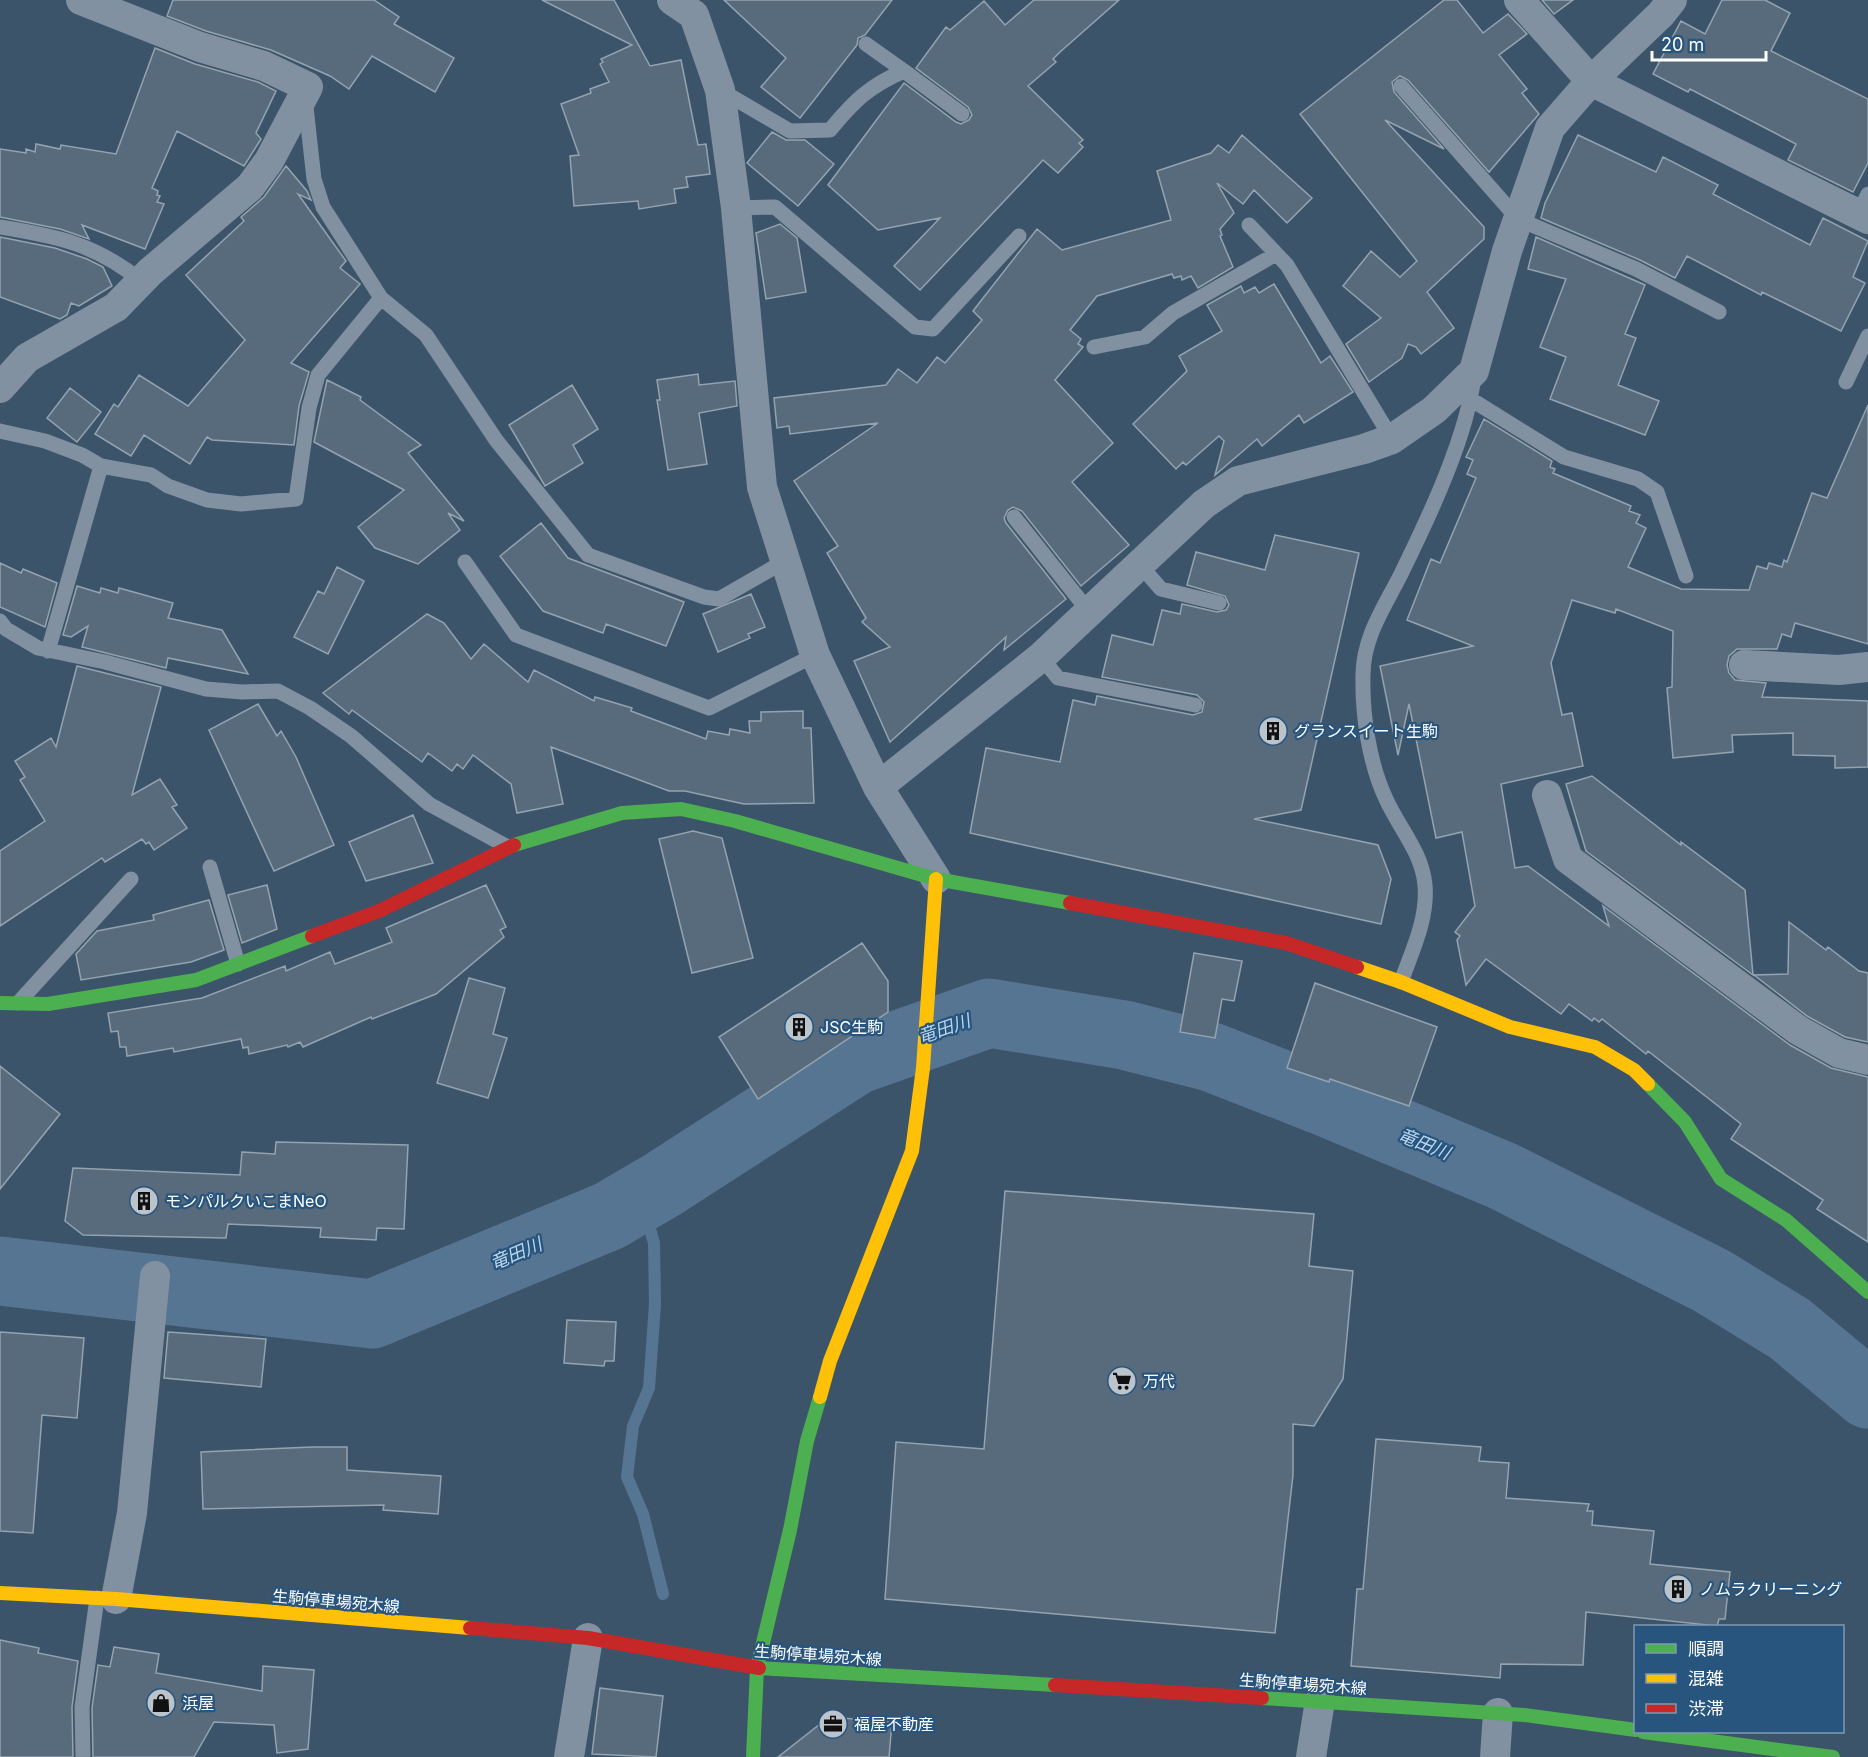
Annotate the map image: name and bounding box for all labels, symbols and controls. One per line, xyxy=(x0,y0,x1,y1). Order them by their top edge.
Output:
scale bar xyxy=(1652,24,1766,62)
text: 20 m xyxy=(1661,34,1704,55)
building icon: グランスイート生駒 xyxy=(1257,715,1289,747)
place label: グランスイート生駒 xyxy=(1294,721,1438,741)
water label: 竜田川 xyxy=(915,1009,975,1047)
building icon: JSC生駒 xyxy=(783,1011,815,1043)
place label: JSC生駒 xyxy=(820,1017,883,1037)
water label: 竜田川 xyxy=(1395,1124,1455,1164)
building icon: モンパルクいこまNeO xyxy=(128,1185,160,1217)
place label: モンパルクいこまNeO xyxy=(165,1191,327,1211)
water label: 竜田川 xyxy=(487,1233,547,1274)
supermarket icon: 万代 xyxy=(1106,1365,1138,1397)
place label: 万代 xyxy=(1143,1371,1175,1391)
building icon: ノムラクリーニング xyxy=(1662,1573,1694,1605)
place label: ノムラクリーニング xyxy=(1699,1579,1842,1599)
street label: 生駒停車場宛木線 xyxy=(271,1585,401,1617)
legend xyxy=(1634,1625,1844,1733)
text: 順調 xyxy=(1688,1638,1724,1659)
street label: 生駒停車場宛木線 xyxy=(753,1641,883,1669)
text: 混雑 xyxy=(1688,1668,1724,1689)
street label: 生駒停車場宛木線 xyxy=(1238,1670,1368,1698)
shop icon: 浜屋 xyxy=(145,1687,177,1719)
place label: 浜屋 xyxy=(182,1693,214,1713)
text: 渋滞 xyxy=(1688,1698,1724,1719)
office icon: 福屋不動産 xyxy=(817,1708,849,1740)
place label: 福屋不動産 xyxy=(854,1714,934,1734)

